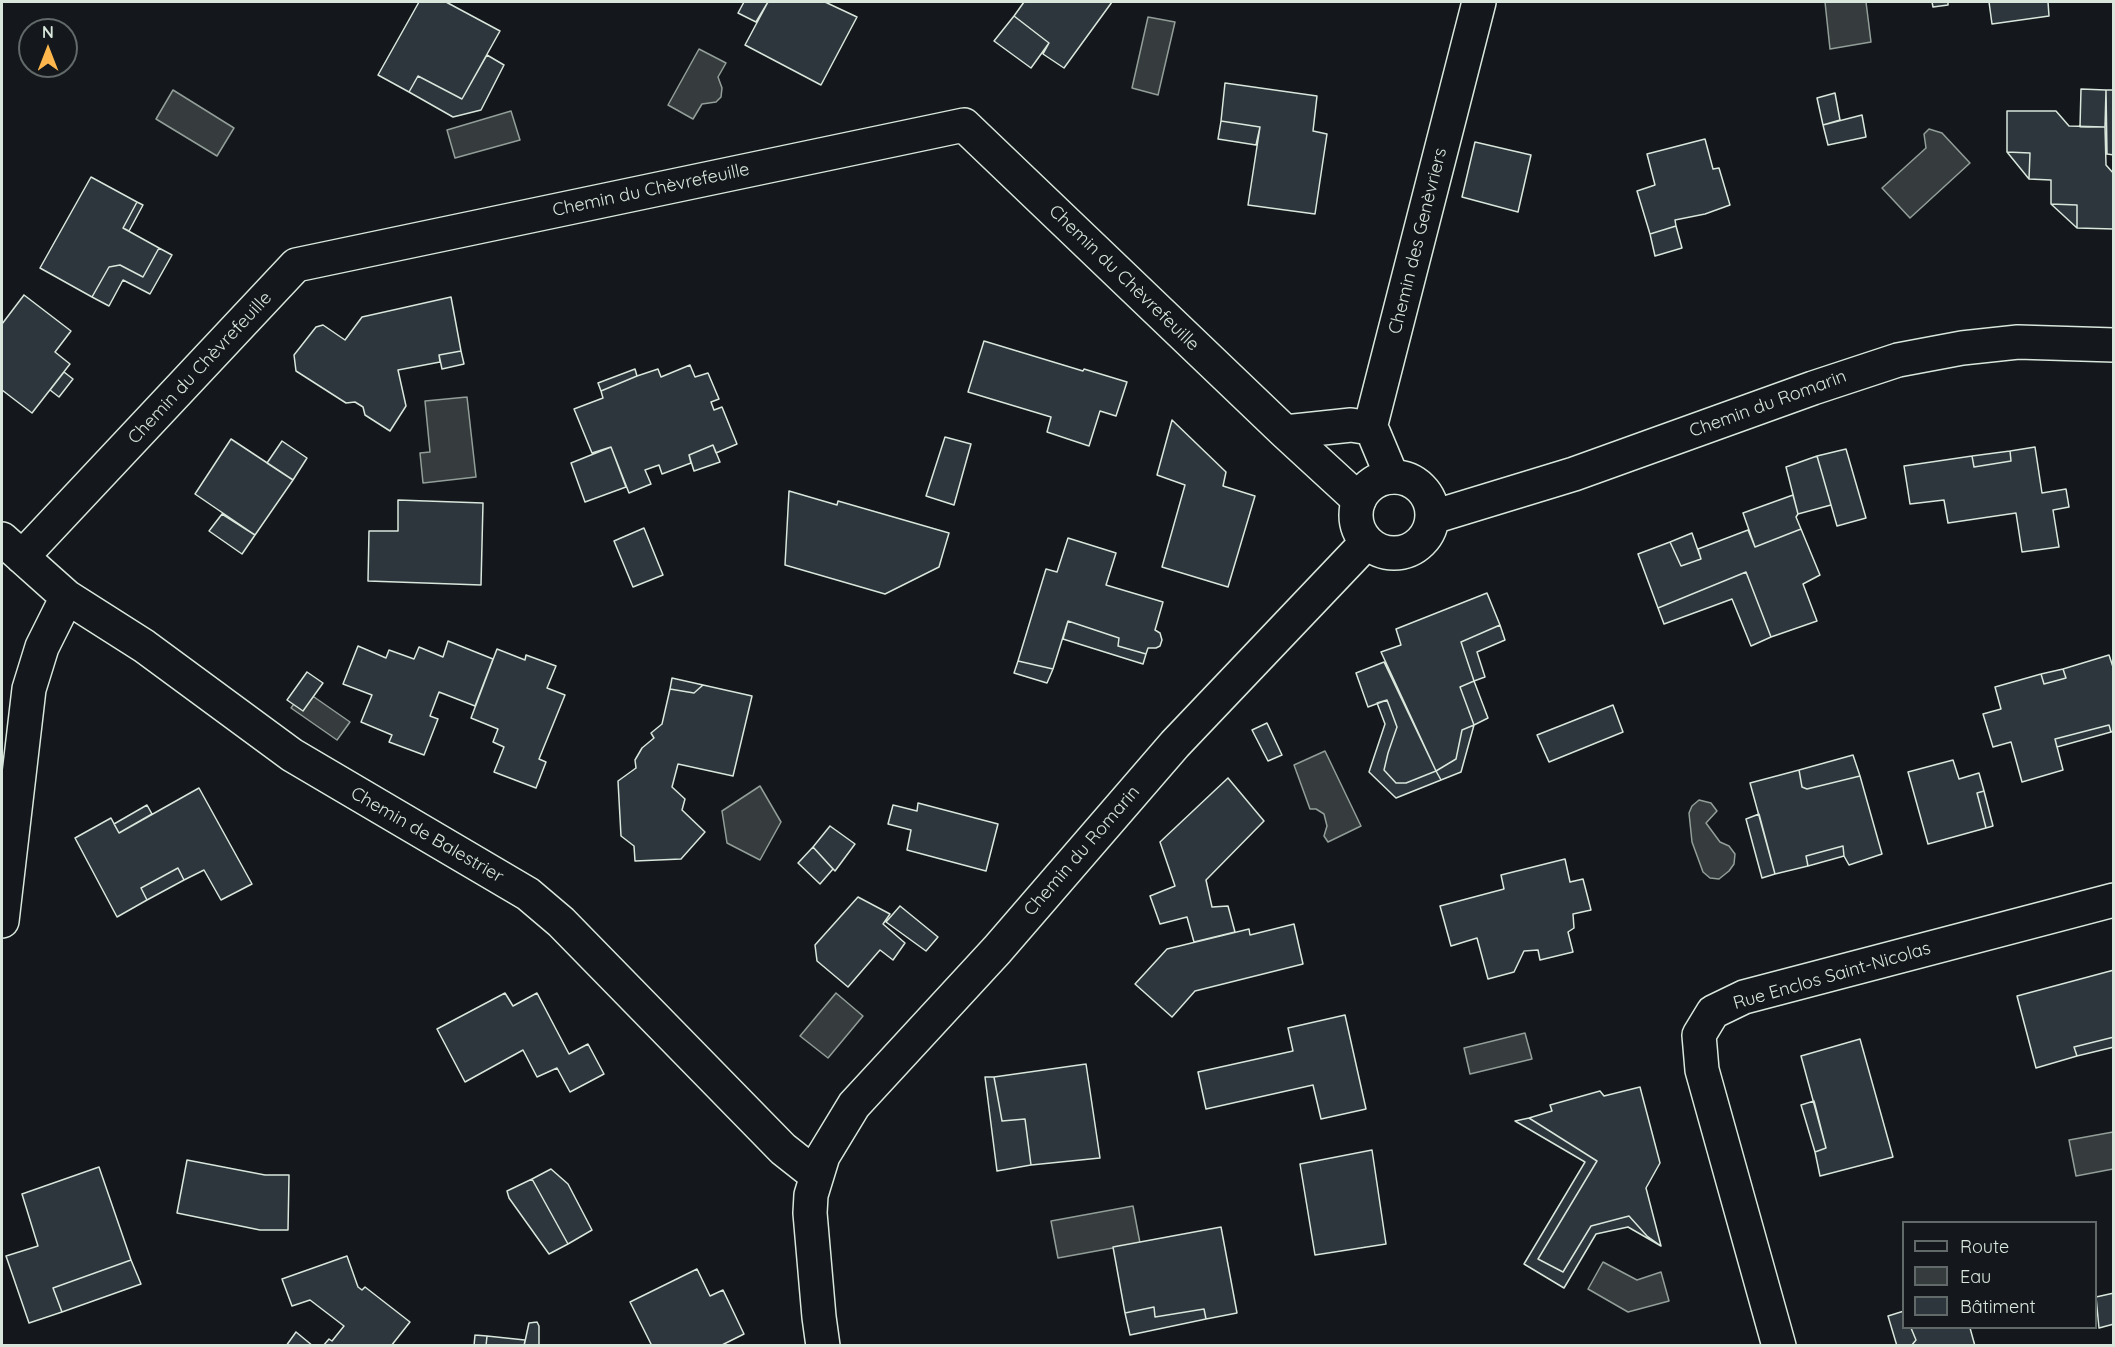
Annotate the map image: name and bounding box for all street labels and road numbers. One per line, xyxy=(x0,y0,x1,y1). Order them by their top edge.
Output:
street label: Chemin des Genèvriers xyxy=(1384,146,1452,336)
street label: Chemin du Chèvrefeuille xyxy=(551,159,751,221)
street label: Chemin du Chèvrefeuille xyxy=(1044,201,1204,355)
street label: Chemin du Chèvrefeuille xyxy=(124,287,276,449)
street label: Chemin du Romarin xyxy=(1687,366,1849,442)
street label: Chemin du Romarin xyxy=(1020,781,1144,921)
street label: Chemin de Balestrier xyxy=(347,782,507,888)
street label: Rue Enclos Saint-Nicolas xyxy=(1731,937,1933,1015)

